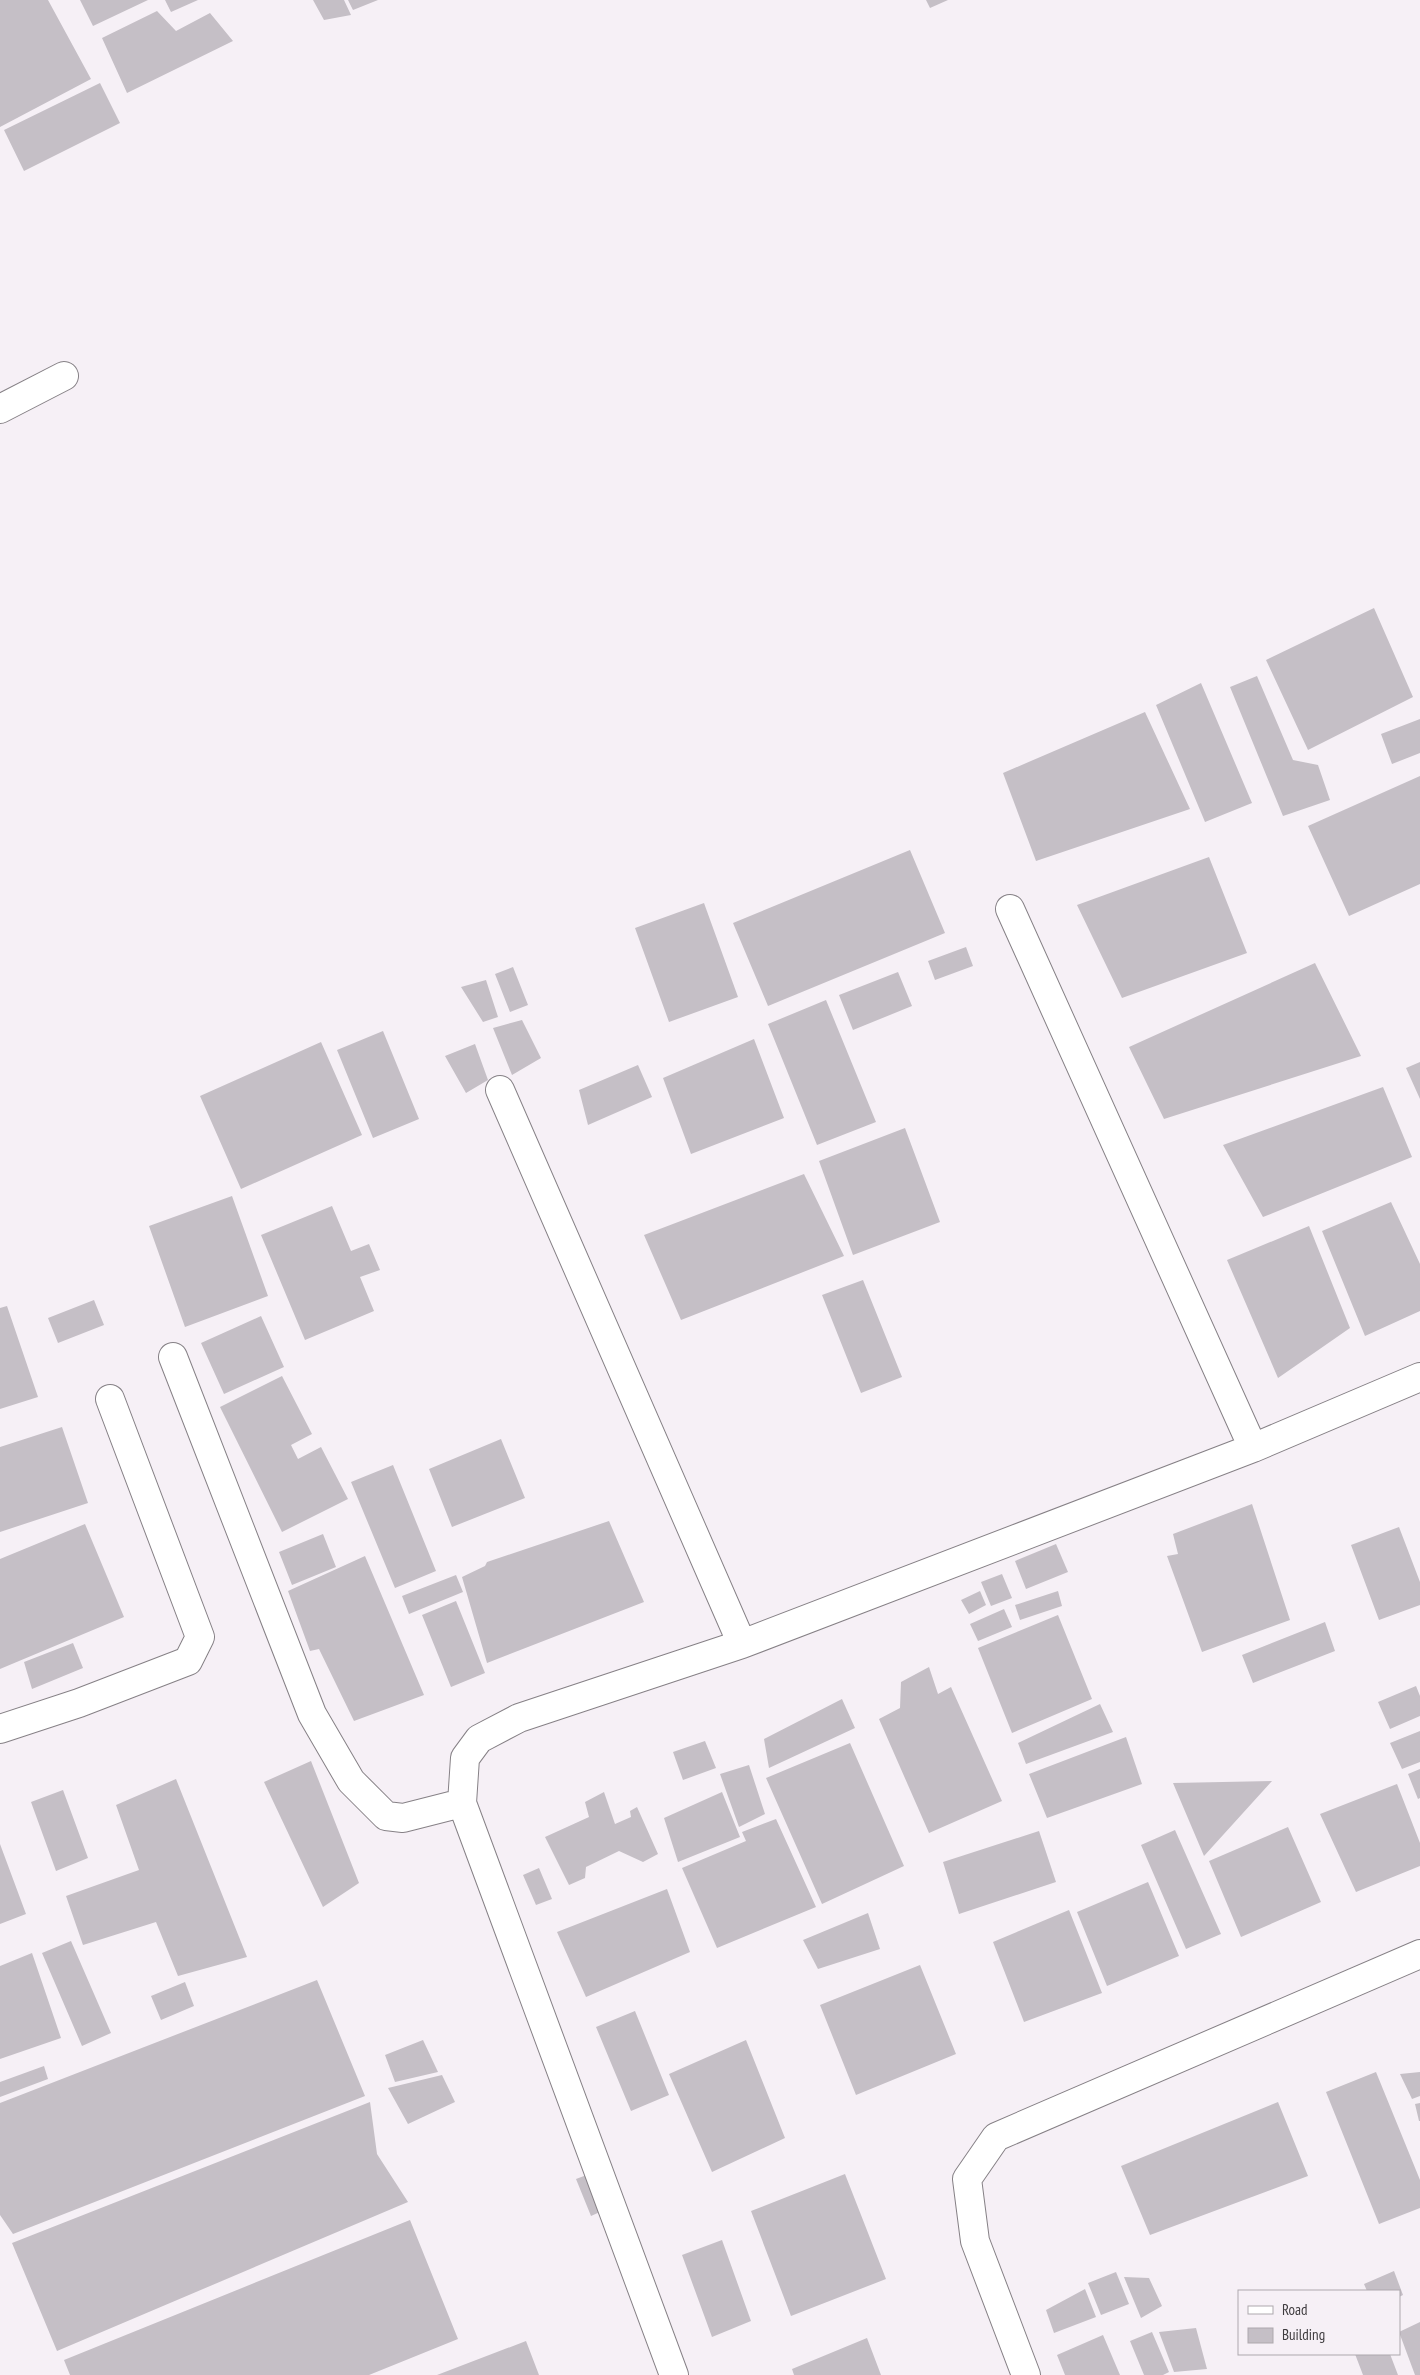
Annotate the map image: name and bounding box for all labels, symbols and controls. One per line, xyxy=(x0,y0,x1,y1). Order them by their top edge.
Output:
legend xyxy=(1238,2290,1400,2355)
text: Road xyxy=(1282,2300,1308,2319)
text: Building xyxy=(1282,2325,1325,2344)

